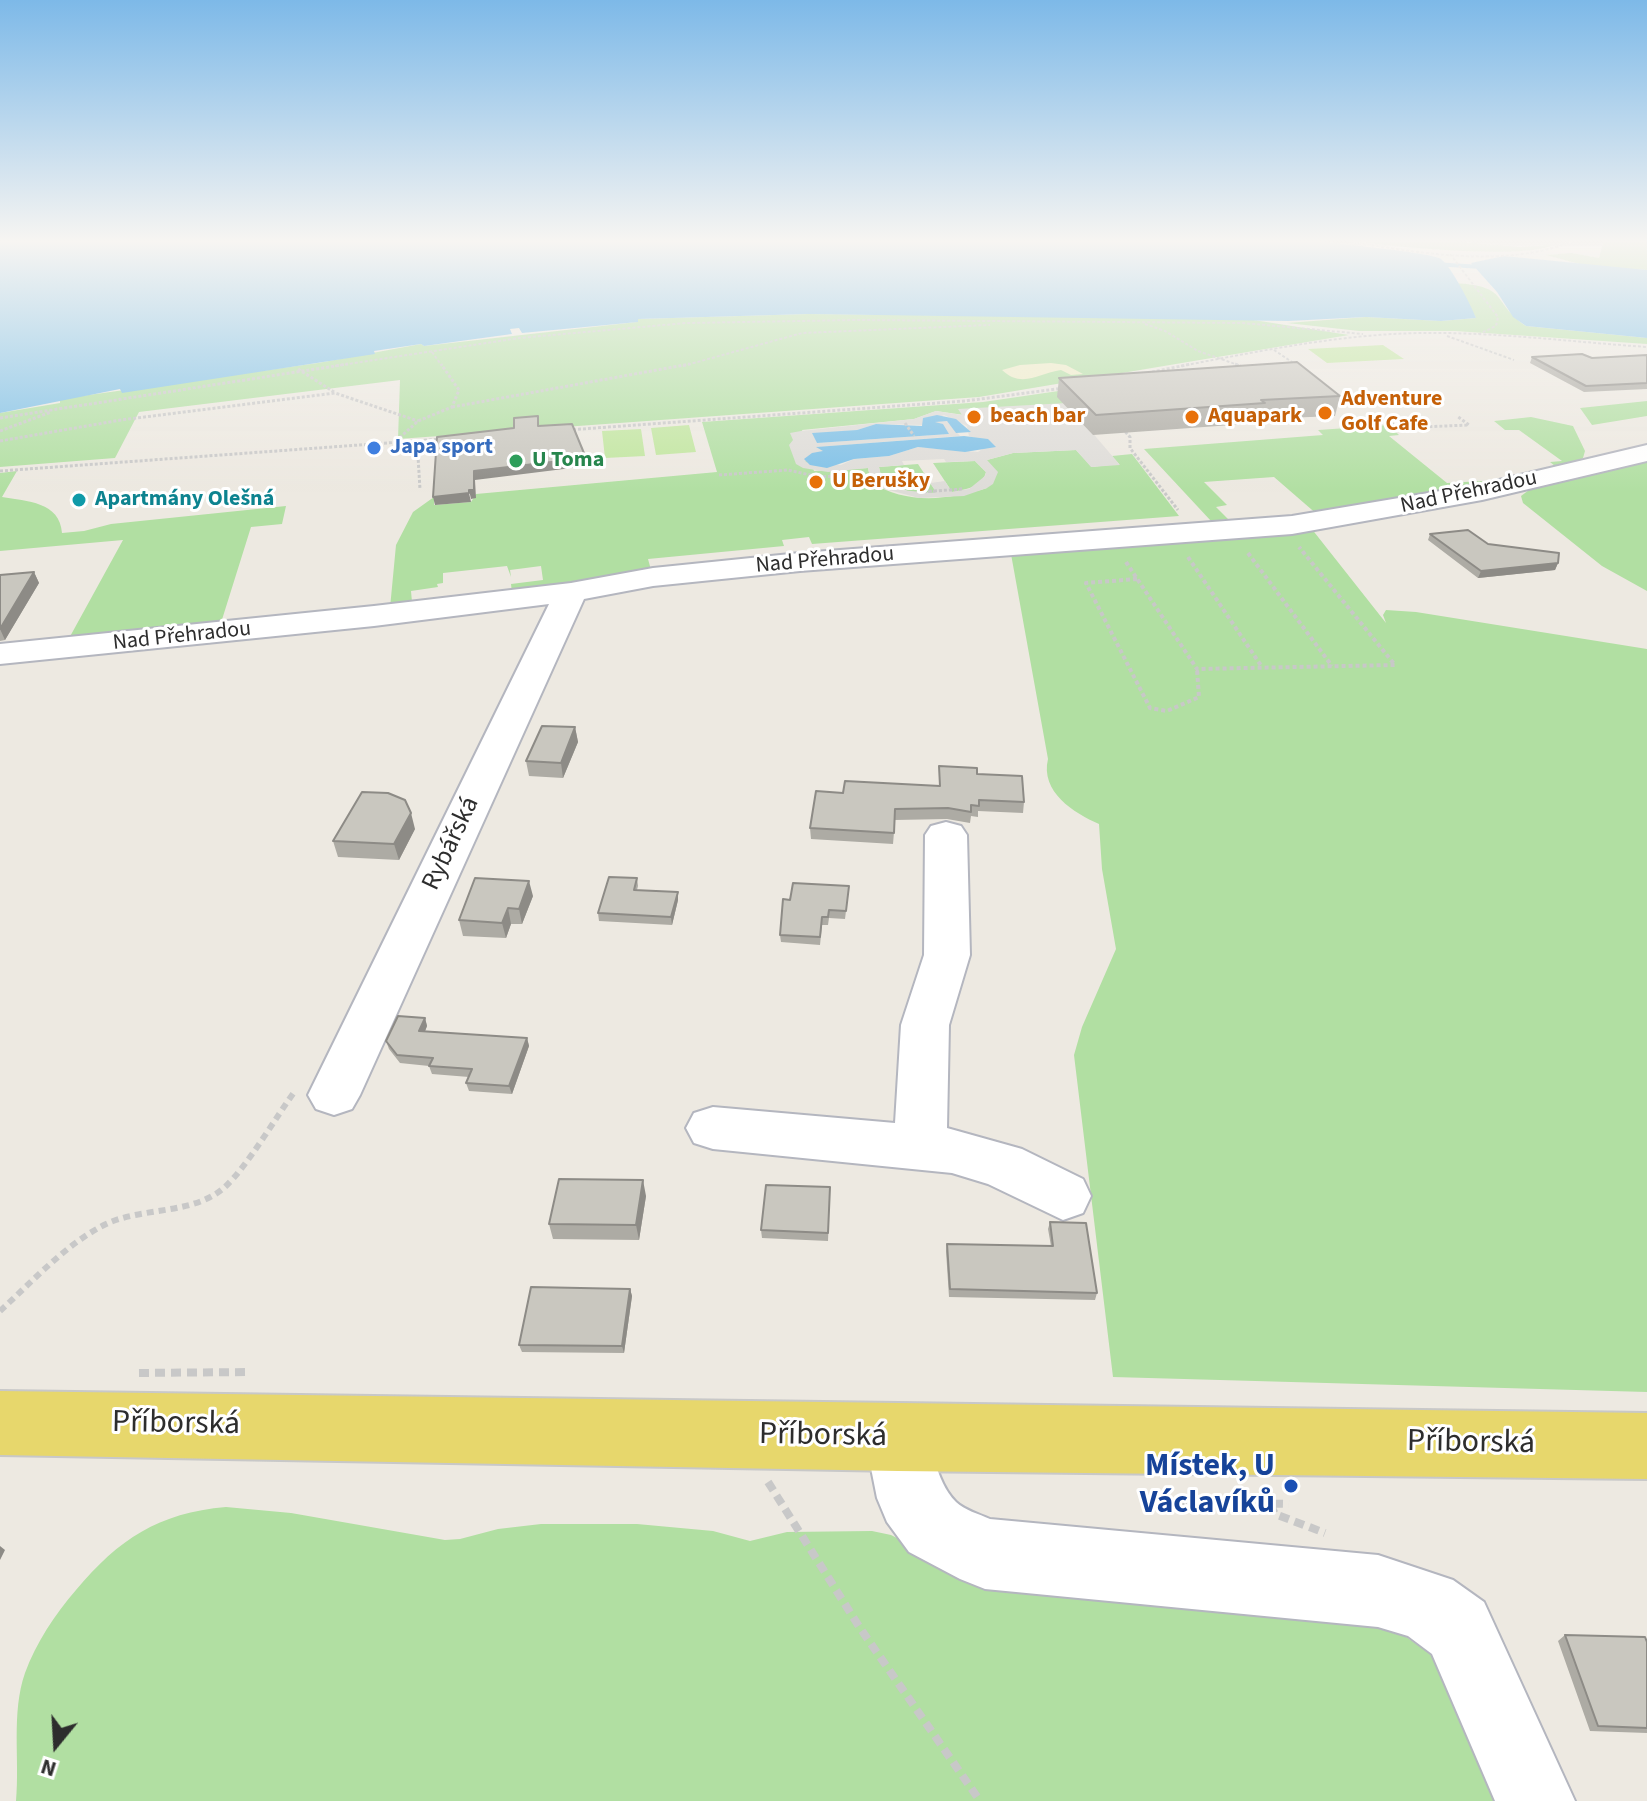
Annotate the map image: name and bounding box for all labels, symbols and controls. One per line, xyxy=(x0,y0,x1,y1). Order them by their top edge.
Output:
place label: Adventure Golf Cafe xyxy=(1341,387,1442,438)
place label: beach bar xyxy=(990,404,1085,430)
place label: Aquapark xyxy=(1208,404,1302,430)
marker: Adventure Golf Cafe xyxy=(1316,404,1334,422)
marker: beach bar xyxy=(965,408,983,426)
marker: Aquapark xyxy=(1183,408,1201,426)
place label: Japa sport xyxy=(390,435,493,461)
marker: Japa sport xyxy=(365,439,383,457)
place label: U Toma xyxy=(532,448,604,474)
marker: U Toma xyxy=(507,452,525,470)
street label: Nad Přehradou xyxy=(1398,466,1540,520)
place label: U Berušky xyxy=(832,469,930,495)
marker: U Berušky xyxy=(807,473,825,491)
place label: Apartmány Olešná xyxy=(95,487,274,513)
marker: Apartmány Olešná xyxy=(70,491,88,509)
street label: Nad Přehradou xyxy=(755,542,895,580)
street label: Nad Přehradou xyxy=(112,617,252,657)
street label: Rybářská xyxy=(417,792,487,896)
street label: Příborská xyxy=(112,1405,240,1445)
street label: Příborská xyxy=(759,1417,887,1457)
street label: Příborská xyxy=(1407,1424,1535,1464)
place label: Místek, U Václavíků xyxy=(1140,1449,1275,1524)
marker: Místek, U Václavíků xyxy=(1282,1477,1300,1495)
north arrow xyxy=(16,1705,96,1785)
text: N xyxy=(37,1750,60,1785)

